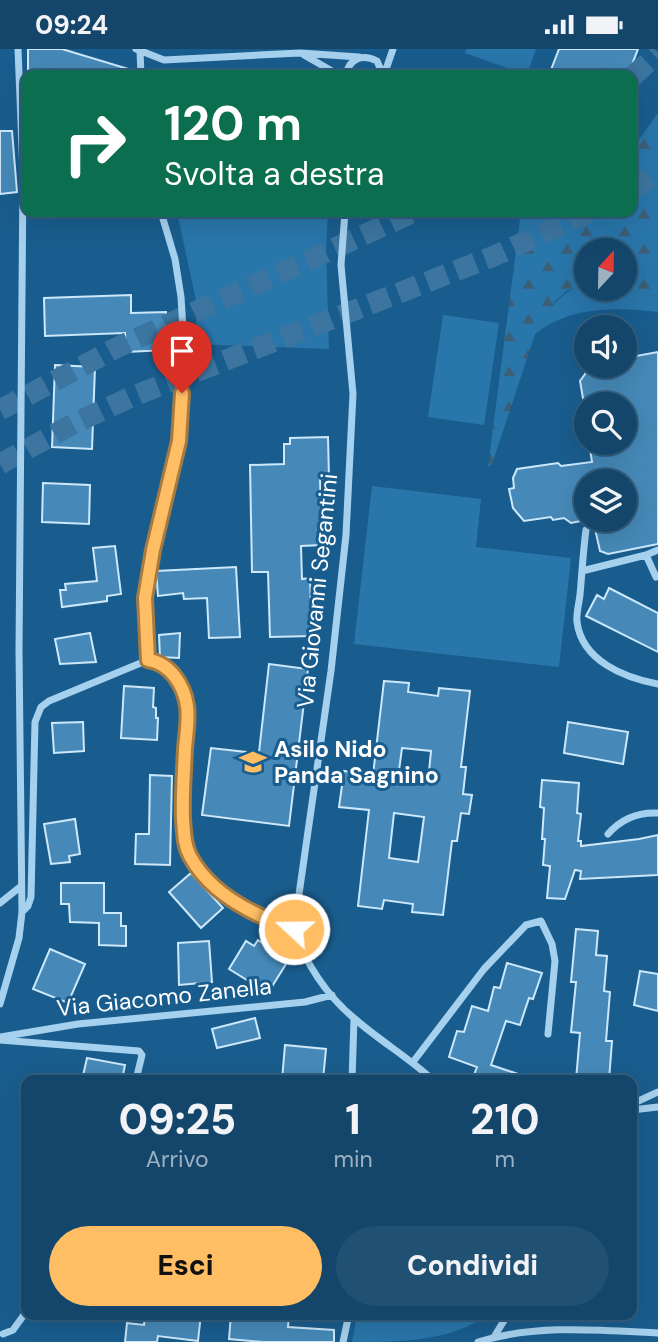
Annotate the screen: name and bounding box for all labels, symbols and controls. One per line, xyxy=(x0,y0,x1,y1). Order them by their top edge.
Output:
text: 09:24 xyxy=(35,8,108,42)
text: 120 m xyxy=(164,91,302,155)
icon: right xyxy=(49,98,140,189)
text: Svolta a destra xyxy=(164,153,385,195)
north arrow xyxy=(574,238,637,301)
map controls xyxy=(574,238,637,532)
button: sound xyxy=(574,315,637,378)
pin xyxy=(152,321,212,393)
icon: arrive xyxy=(163,332,201,370)
button: search xyxy=(574,392,637,455)
button: layers xyxy=(574,469,637,532)
street label: Via Giovanni Segantini xyxy=(290,472,344,710)
place label: Asilo Nido Panda Sagnino xyxy=(274,734,439,790)
school or university icon: Asilo Nido Panda Sagnino xyxy=(238,747,268,777)
position arrow xyxy=(257,892,331,966)
street label: Via Giacomo Zanella xyxy=(55,971,273,1023)
text: 09:25 xyxy=(118,1092,236,1147)
text: 1 xyxy=(345,1092,361,1147)
text: 210 xyxy=(470,1092,540,1147)
text: Arrivo xyxy=(146,1144,209,1174)
text: min xyxy=(334,1144,373,1174)
text: m xyxy=(495,1144,515,1174)
button: Esci xyxy=(49,1226,322,1306)
button: Condividi xyxy=(336,1226,609,1306)

